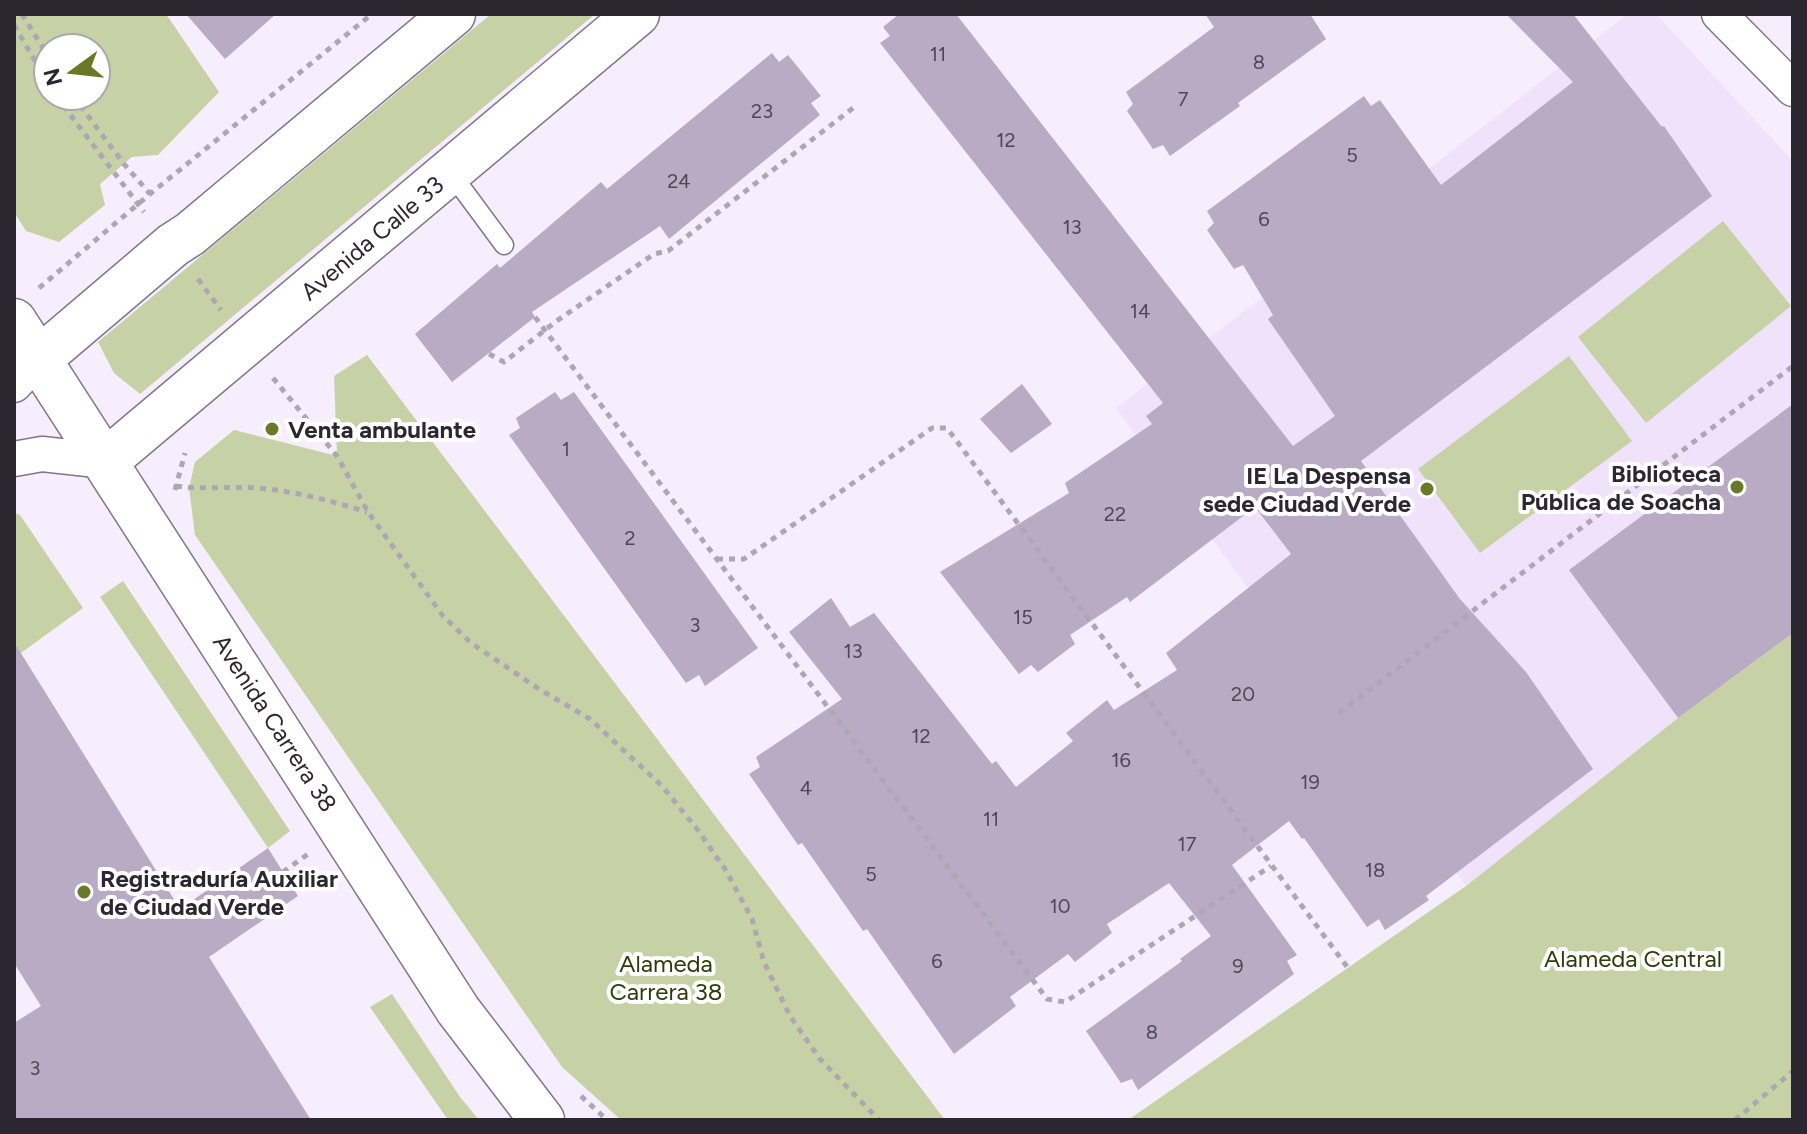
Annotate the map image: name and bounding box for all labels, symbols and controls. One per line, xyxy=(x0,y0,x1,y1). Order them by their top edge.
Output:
north arrow xyxy=(32,32,112,112)
house number: 11 xyxy=(930,42,946,66)
house number: 8 xyxy=(1253,50,1265,74)
text: N xyxy=(38,65,68,89)
house number: 7 xyxy=(1178,87,1189,111)
house number: 23 xyxy=(751,99,773,123)
house number: 12 xyxy=(996,128,1016,152)
house number: 5 xyxy=(1346,143,1358,167)
house number: 24 xyxy=(667,169,691,193)
street label: Avenida Calle 33 xyxy=(295,170,449,306)
house number: 6 xyxy=(1258,207,1270,231)
house number: 13 xyxy=(1062,215,1082,239)
house number: 14 xyxy=(1130,299,1150,323)
place label: Venta ambulante xyxy=(288,415,476,444)
marker: Venta ambulante xyxy=(263,420,281,438)
house number: 1 xyxy=(562,437,570,461)
place label: Biblioteca Pública de Soacha xyxy=(1521,459,1721,516)
place label: IE La Despensa sede Ciudad Verde xyxy=(1203,461,1411,518)
marker: Biblioteca Pública de Soacha xyxy=(1728,478,1746,496)
marker: IE La Despensa sede Ciudad Verde xyxy=(1418,480,1436,498)
house number: 22 xyxy=(1104,502,1126,526)
house number: 2 xyxy=(624,526,636,550)
house number: 15 xyxy=(1013,605,1033,629)
house number: 3 xyxy=(690,613,700,637)
street label: Avenida Carrera 38 xyxy=(207,629,343,817)
house number: 13 xyxy=(843,639,863,663)
house number: 20 xyxy=(1231,682,1255,706)
house number: 12 xyxy=(911,724,931,748)
house number: 16 xyxy=(1111,748,1131,772)
house number: 19 xyxy=(1300,770,1320,794)
house number: 4 xyxy=(800,776,812,800)
house number: 11 xyxy=(983,807,999,831)
house number: 17 xyxy=(1178,832,1197,856)
house number: 18 xyxy=(1365,858,1385,882)
house number: 5 xyxy=(865,862,877,886)
place label: Registraduría Auxiliar de Ciudad Verde xyxy=(100,864,338,921)
marker: Registraduría Auxiliar de Ciudad Verde xyxy=(75,883,93,901)
house number: 10 xyxy=(1049,894,1071,918)
park label: Alameda Central xyxy=(1544,944,1722,973)
park label: Alameda Carrera 38 xyxy=(610,949,722,1006)
house number: 6 xyxy=(931,949,943,973)
house number: 9 xyxy=(1232,954,1244,978)
house number: 8 xyxy=(1146,1020,1158,1044)
house number: 3 xyxy=(30,1056,40,1080)

